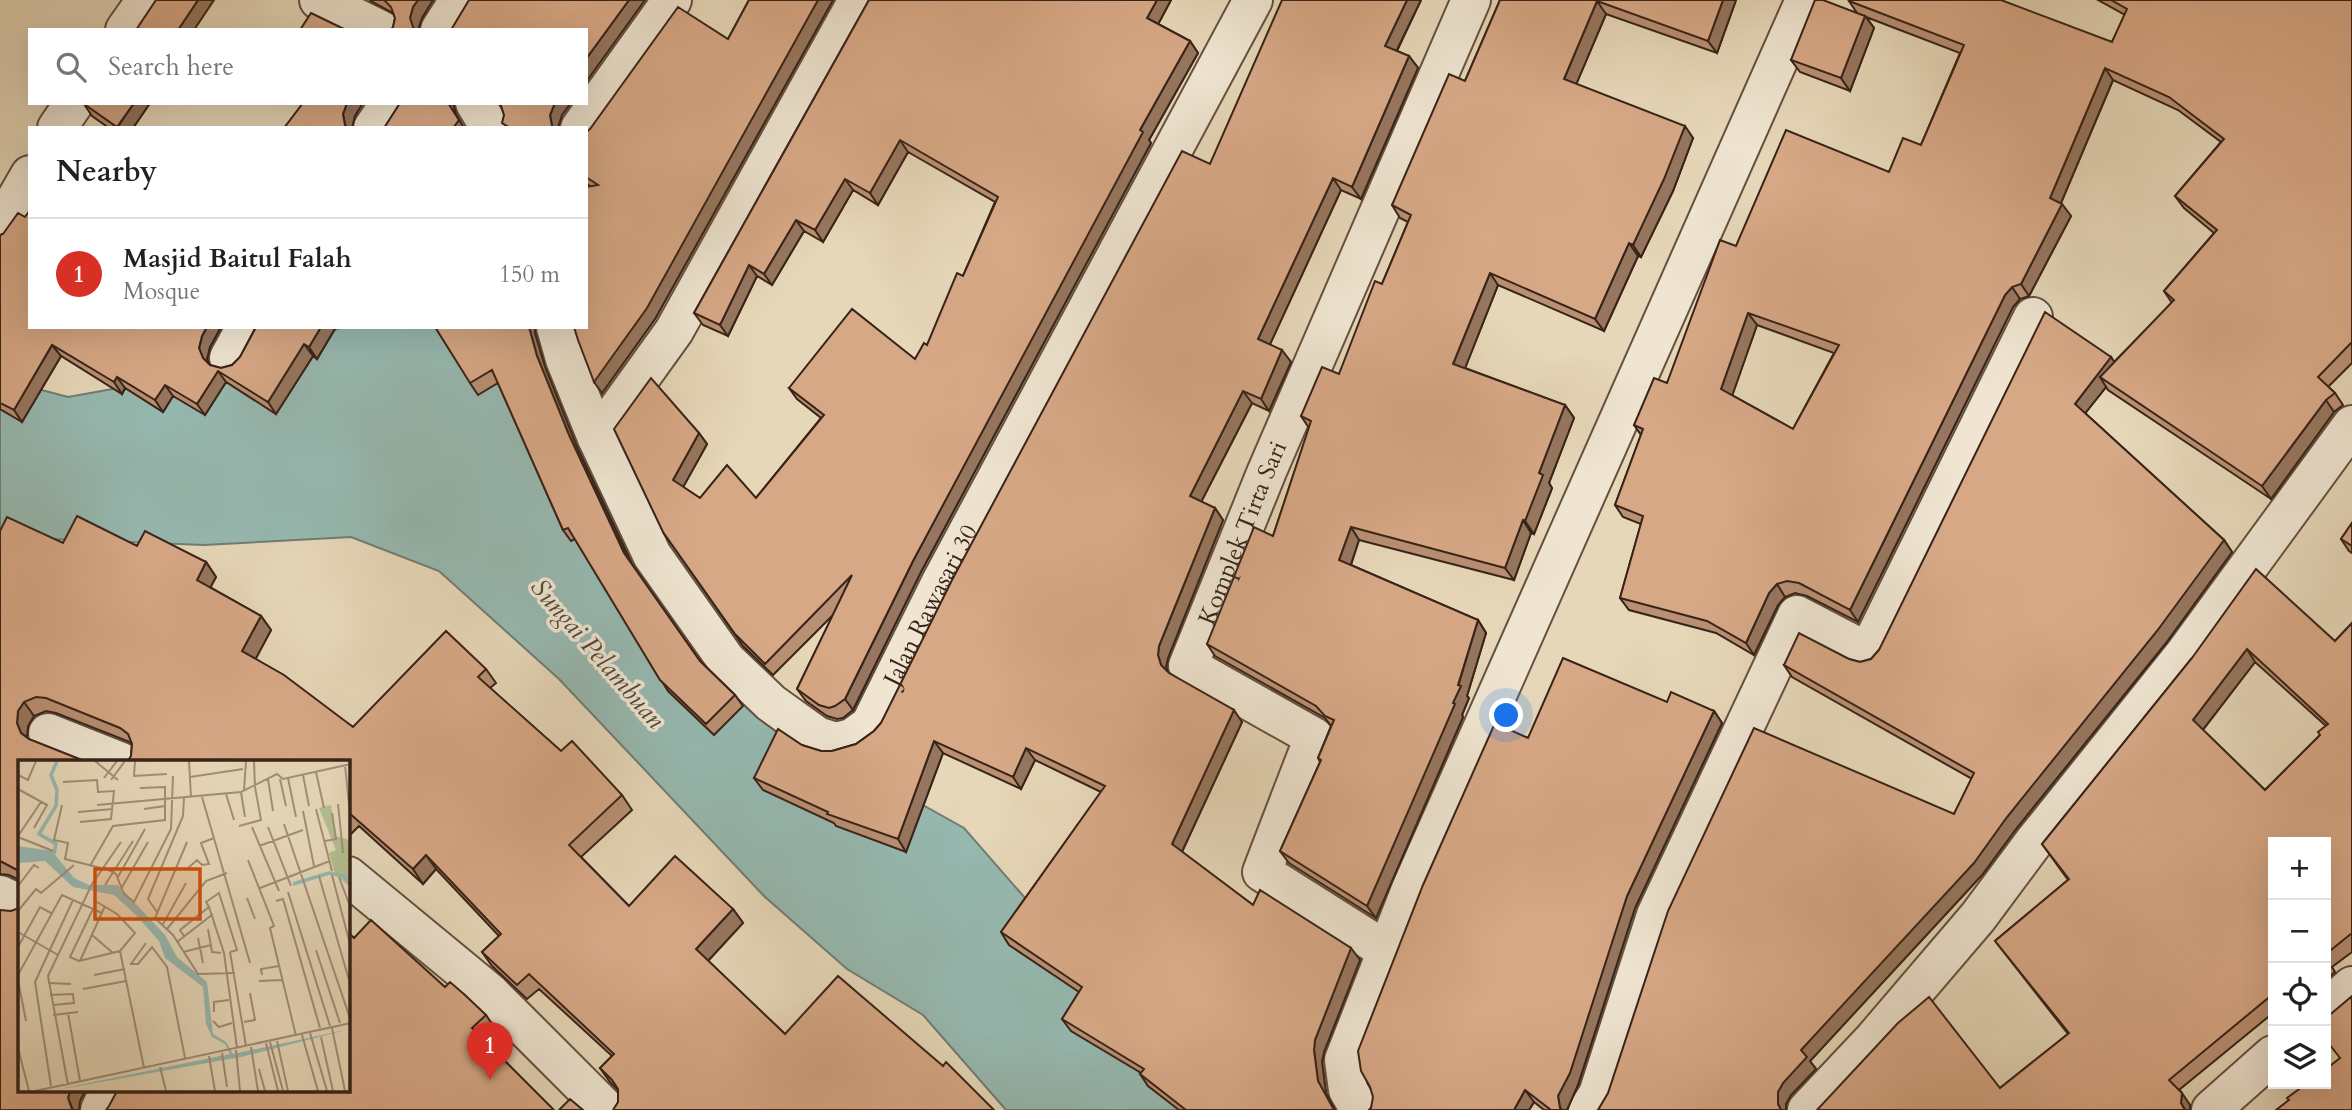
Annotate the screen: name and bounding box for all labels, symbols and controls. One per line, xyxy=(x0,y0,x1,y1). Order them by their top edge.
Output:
search box xyxy=(28,28,588,105)
icon: search xyxy=(52,48,90,86)
text: Search here xyxy=(108,49,234,84)
text: Nearby xyxy=(56,151,157,192)
text: Masjid Baitul Falah xyxy=(123,241,352,276)
text: 1 xyxy=(73,259,85,290)
text: 150 m xyxy=(499,259,560,290)
text: Mosque xyxy=(123,276,200,307)
street label: Komplek Tirta Sari xyxy=(1190,436,1295,630)
street label: Jalan Rawasari 30 xyxy=(875,519,986,694)
water label: Sungai Pelambuan xyxy=(523,571,673,736)
your location xyxy=(1489,698,1523,732)
inset map xyxy=(18,760,350,1092)
map controls xyxy=(2268,837,2331,1089)
button: + xyxy=(2268,837,2331,900)
button: − xyxy=(2268,900,2331,963)
button: locate xyxy=(2268,963,2331,1026)
pin: 1 xyxy=(467,1022,513,1080)
button: layers xyxy=(2268,1026,2331,1089)

